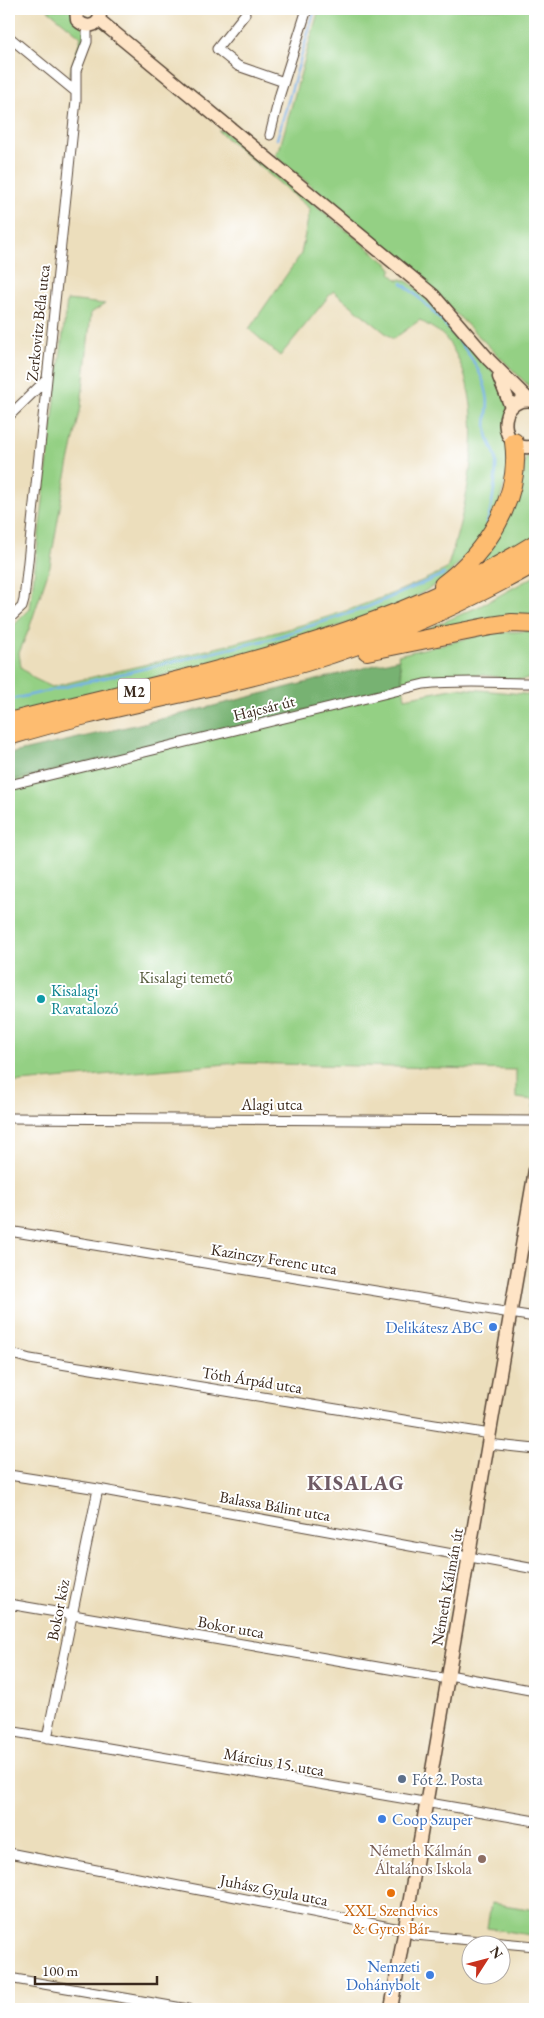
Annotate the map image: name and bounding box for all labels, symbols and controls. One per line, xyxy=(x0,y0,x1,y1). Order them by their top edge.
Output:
street label: Zerkovitz Béla utca xyxy=(21,263,55,382)
road number: M2 xyxy=(118,678,150,704)
street label: Hajcsár út xyxy=(231,690,297,726)
park label: Kisalagi temető xyxy=(139,967,233,988)
place label: Kisalagi Ravatalozó xyxy=(51,980,119,1019)
marker: Kisalagi Ravatalozó xyxy=(35,993,47,1005)
street label: Alagi utca xyxy=(240,1094,303,1115)
street label: Kazinczy Ferenc utca xyxy=(209,1239,339,1279)
place label: Delikátesz ABC xyxy=(386,1317,483,1338)
marker: Delikátesz ABC xyxy=(487,1321,499,1333)
street label: Tóth Árpád utca xyxy=(200,1362,304,1398)
district label: KISALAG xyxy=(307,1469,405,1496)
street label: Balassa Bálint utca xyxy=(218,1486,333,1526)
street label: Németh Kálmán út xyxy=(426,1527,468,1647)
street label: Bokor köz xyxy=(42,1577,74,1643)
street label: Bokor utca xyxy=(196,1611,266,1643)
street label: Március 15. utca xyxy=(222,1743,326,1781)
place label: Fót 2. Posta xyxy=(412,1769,484,1790)
marker: Fót 2. Posta xyxy=(396,1773,408,1785)
place label: Coop Szuper xyxy=(392,1809,473,1830)
marker: Coop Szuper xyxy=(376,1813,388,1825)
place label: Németh Kálmán Általános Iskola xyxy=(370,1840,473,1879)
marker: Németh Kálmán Általános Iskola xyxy=(476,1853,488,1865)
street label: Juhász Gyula utca xyxy=(216,1869,330,1911)
marker: XXL Szendvics & Gyros Bár xyxy=(385,1887,397,1899)
place label: XXL Szendvics & Gyros Bár xyxy=(343,1900,438,1939)
north arrow xyxy=(462,1936,512,1986)
text: N xyxy=(486,1942,508,1963)
scale bar xyxy=(35,1953,158,1985)
place label: Nemzeti Dohánybolt xyxy=(346,1956,420,1995)
text: 100 m xyxy=(42,1961,79,1980)
marker: Nemzeti Dohánybolt xyxy=(424,1969,436,1981)

